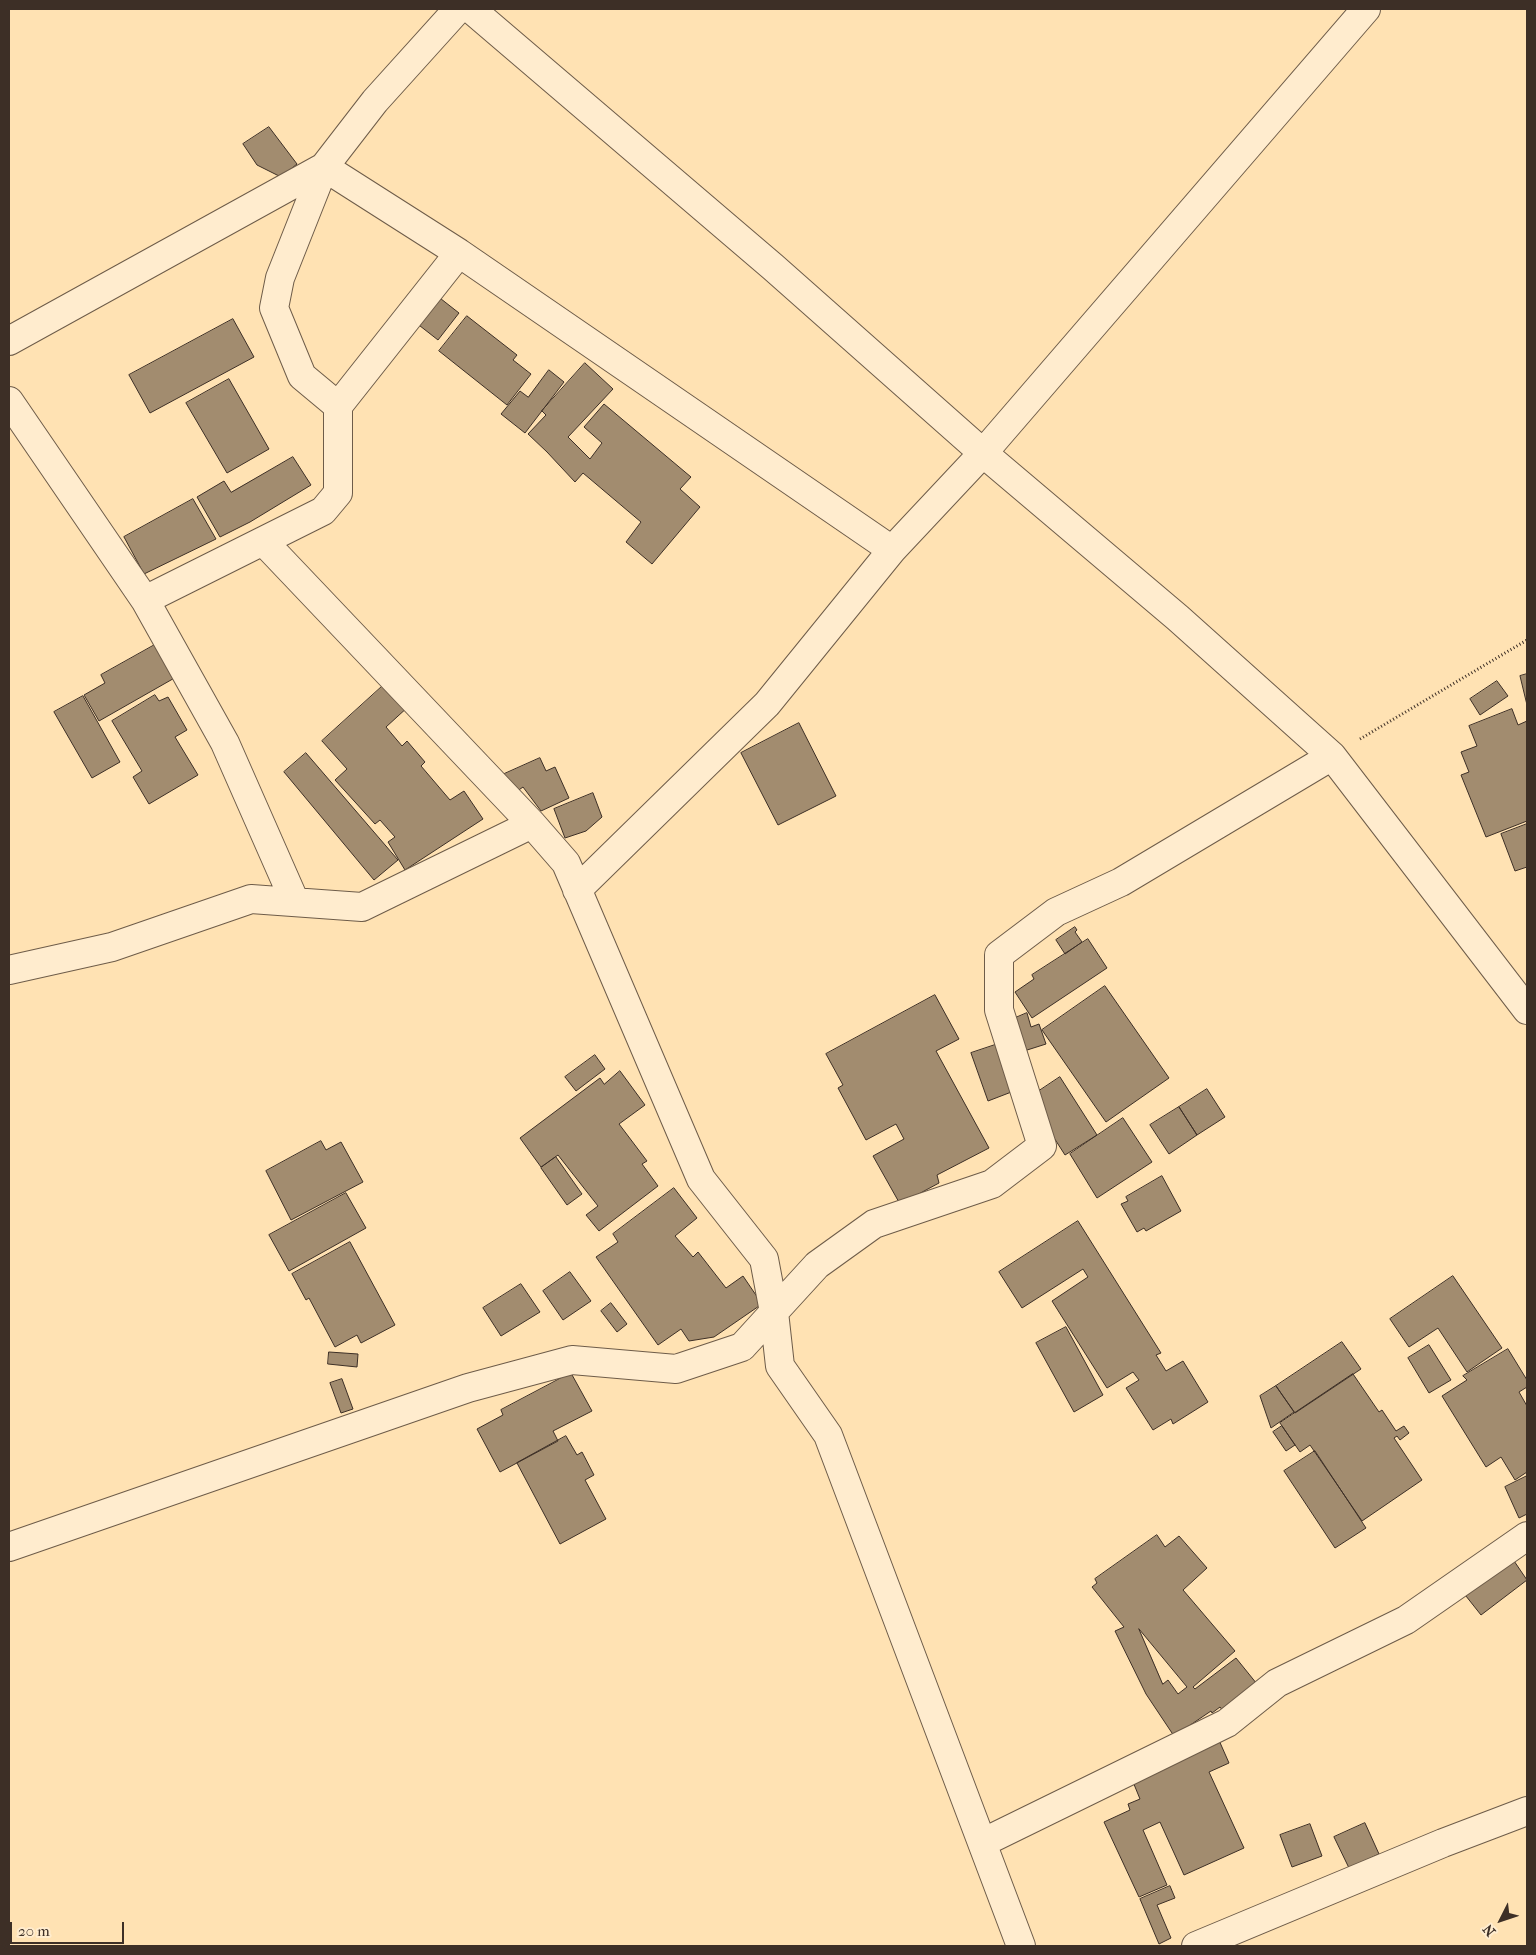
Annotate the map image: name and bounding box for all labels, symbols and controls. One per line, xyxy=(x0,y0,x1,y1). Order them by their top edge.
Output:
north arrow xyxy=(1476,1895,1526,1945)
scale bar xyxy=(12,1912,126,1944)
text: N xyxy=(1479,1921,1499,1940)
text: 20 m xyxy=(18,1922,50,1940)

